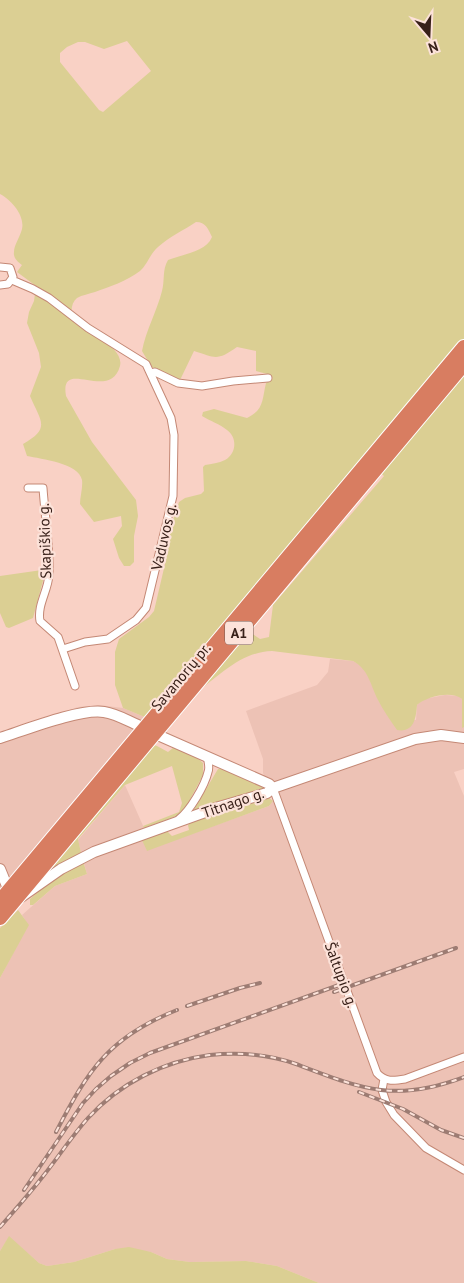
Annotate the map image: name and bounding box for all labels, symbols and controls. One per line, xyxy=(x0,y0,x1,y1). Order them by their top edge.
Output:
north arrow xyxy=(404,10,454,60)
text: N xyxy=(426,37,441,57)
street label: Vaduvos g. xyxy=(146,502,180,573)
street label: Skapiškio g. xyxy=(34,503,55,579)
road number: A1 xyxy=(225,622,253,644)
street label: Savanorių pr. xyxy=(147,639,215,715)
street label: Titnago g. xyxy=(199,783,266,822)
street label: Šaltupio g. xyxy=(321,939,362,1010)

